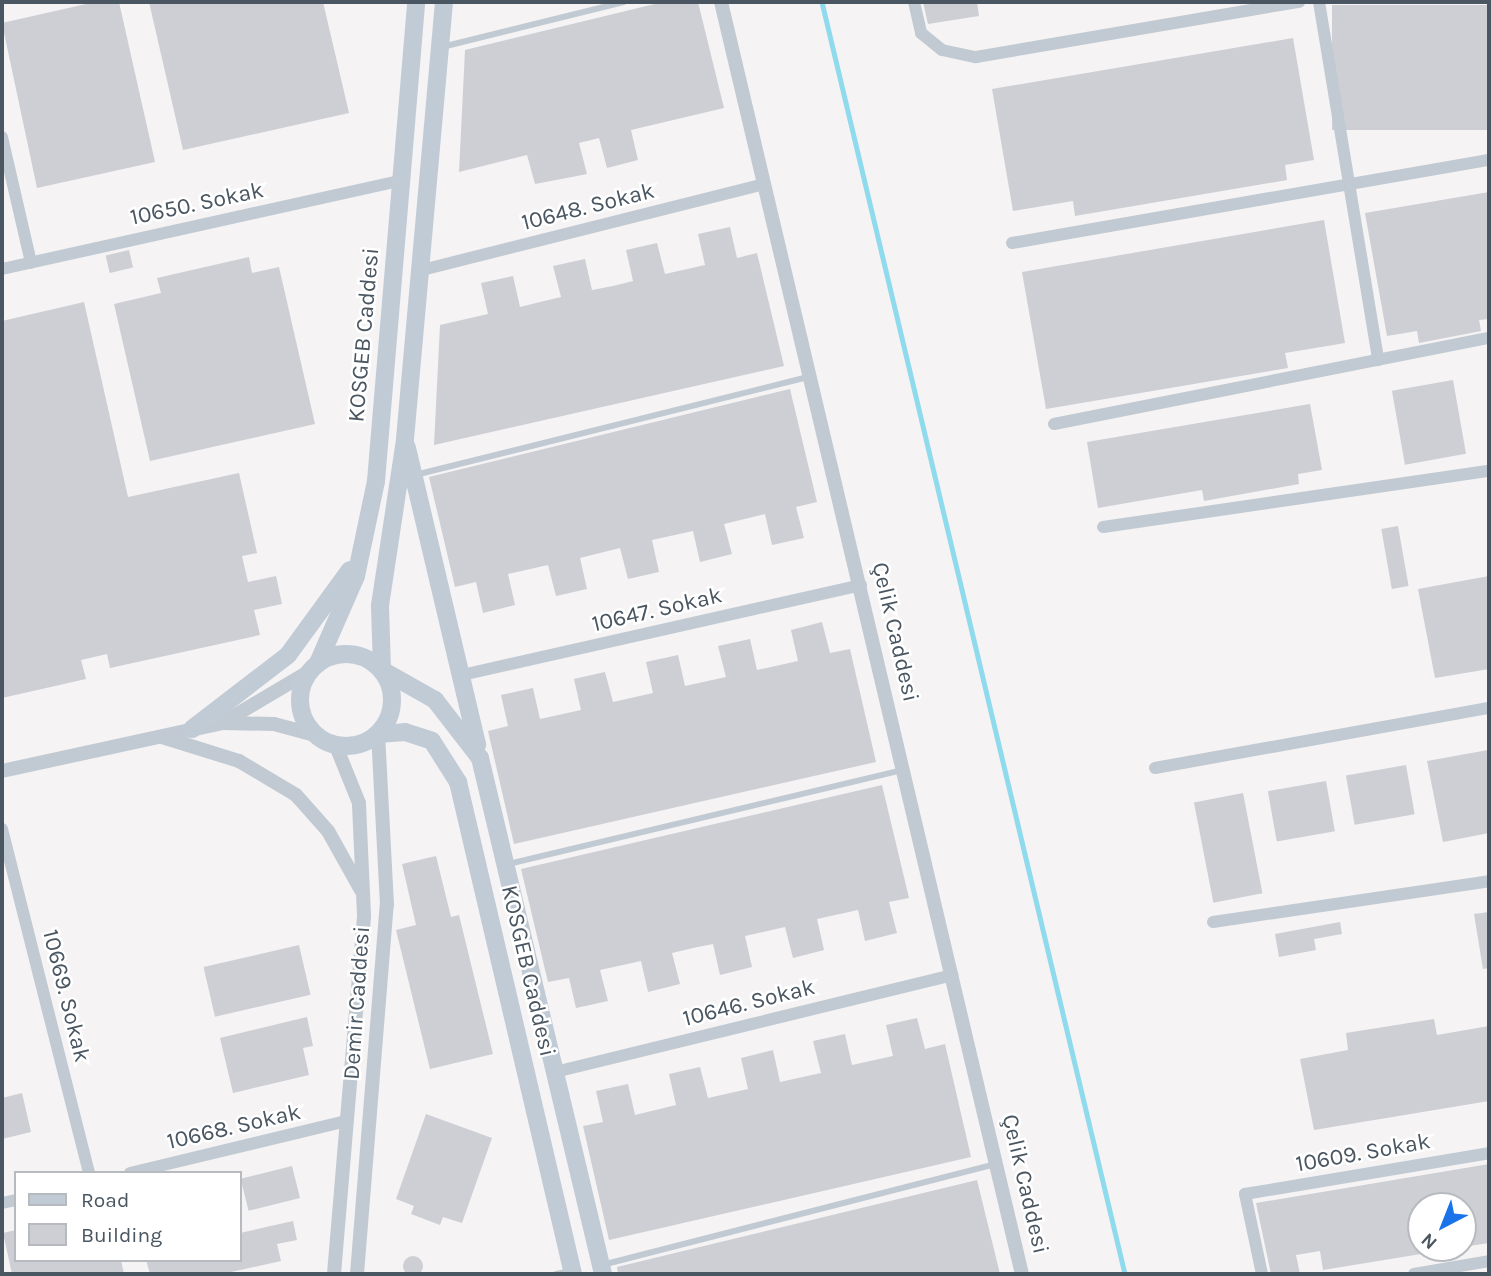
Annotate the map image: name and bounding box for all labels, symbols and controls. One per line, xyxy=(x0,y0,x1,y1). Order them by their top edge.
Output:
street label: 10650. Sokak xyxy=(128,176,266,232)
street label: 10648. Sokak xyxy=(519,177,657,237)
street label: KOSGEB Caddesi xyxy=(343,247,385,423)
street label: Çelik Caddesi xyxy=(866,560,924,704)
street label: 10647. Sokak xyxy=(589,582,725,638)
street label: KOSGEB Caddesi xyxy=(495,883,561,1059)
street label: Demir Caddesi xyxy=(338,925,376,1081)
street label: 10669. Sokak xyxy=(36,927,96,1065)
street label: 10646. Sokak xyxy=(680,973,818,1033)
street label: 10668. Sokak xyxy=(164,1098,304,1156)
street label: Çelik Caddesi xyxy=(996,1112,1054,1256)
street label: 10609. Sokak xyxy=(1294,1128,1432,1178)
legend xyxy=(14,1171,242,1262)
text: Road xyxy=(81,1188,129,1212)
north arrow xyxy=(1407,1192,1477,1262)
text: Building xyxy=(81,1223,162,1247)
text: N xyxy=(1417,1228,1442,1254)

